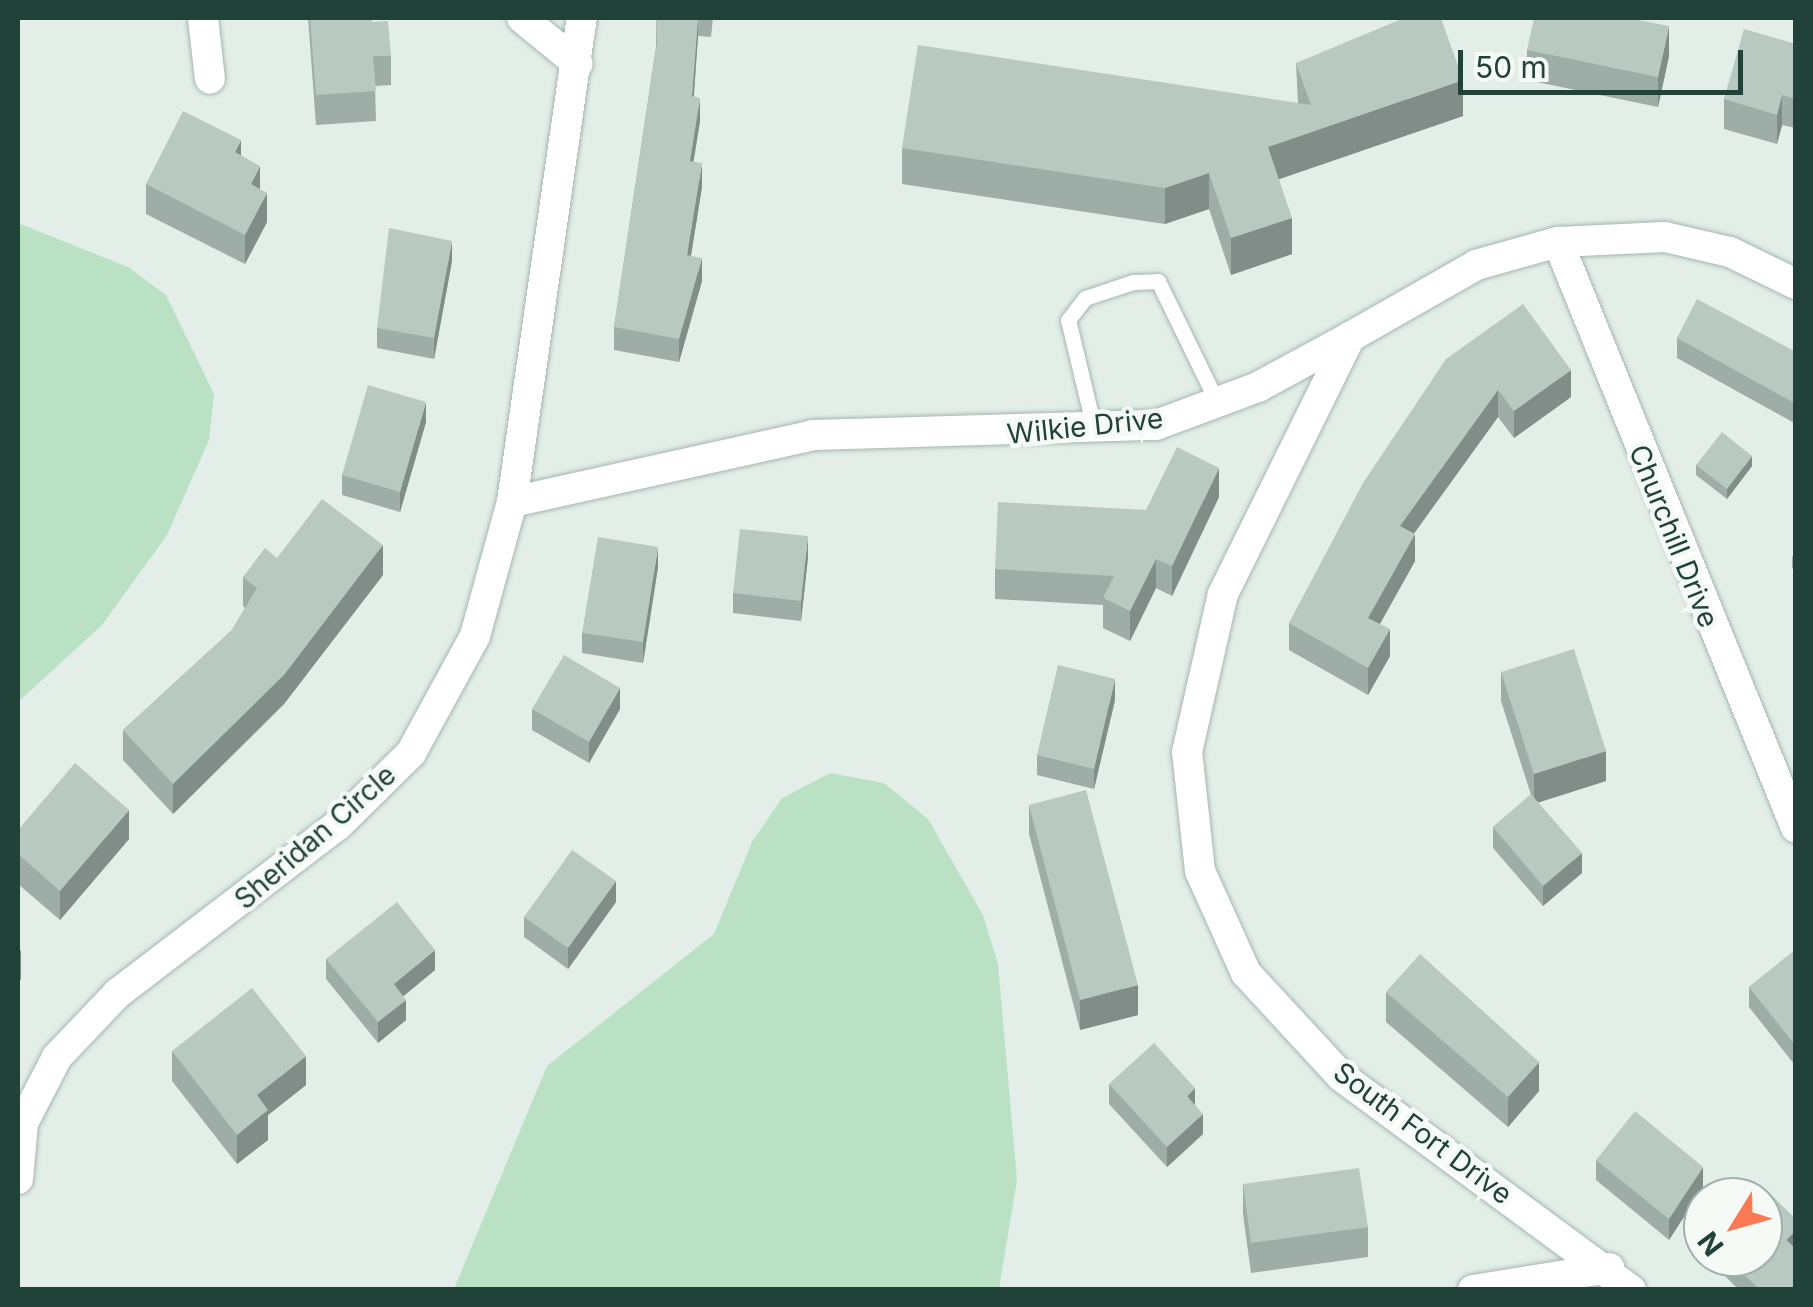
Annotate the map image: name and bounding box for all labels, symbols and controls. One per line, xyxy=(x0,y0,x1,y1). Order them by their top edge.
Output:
scale bar xyxy=(1463,30,1748,92)
text: 50 m xyxy=(1475,49,1547,85)
street label: Wilkie Drive xyxy=(1005,401,1165,451)
street label: Churchill Drive xyxy=(1622,440,1726,632)
street label: Sheridan Circle xyxy=(228,758,402,916)
street label: South Fort Drive xyxy=(1327,1055,1519,1211)
north arrow xyxy=(1683,1177,1783,1277)
text: N xyxy=(1691,1225,1731,1263)

